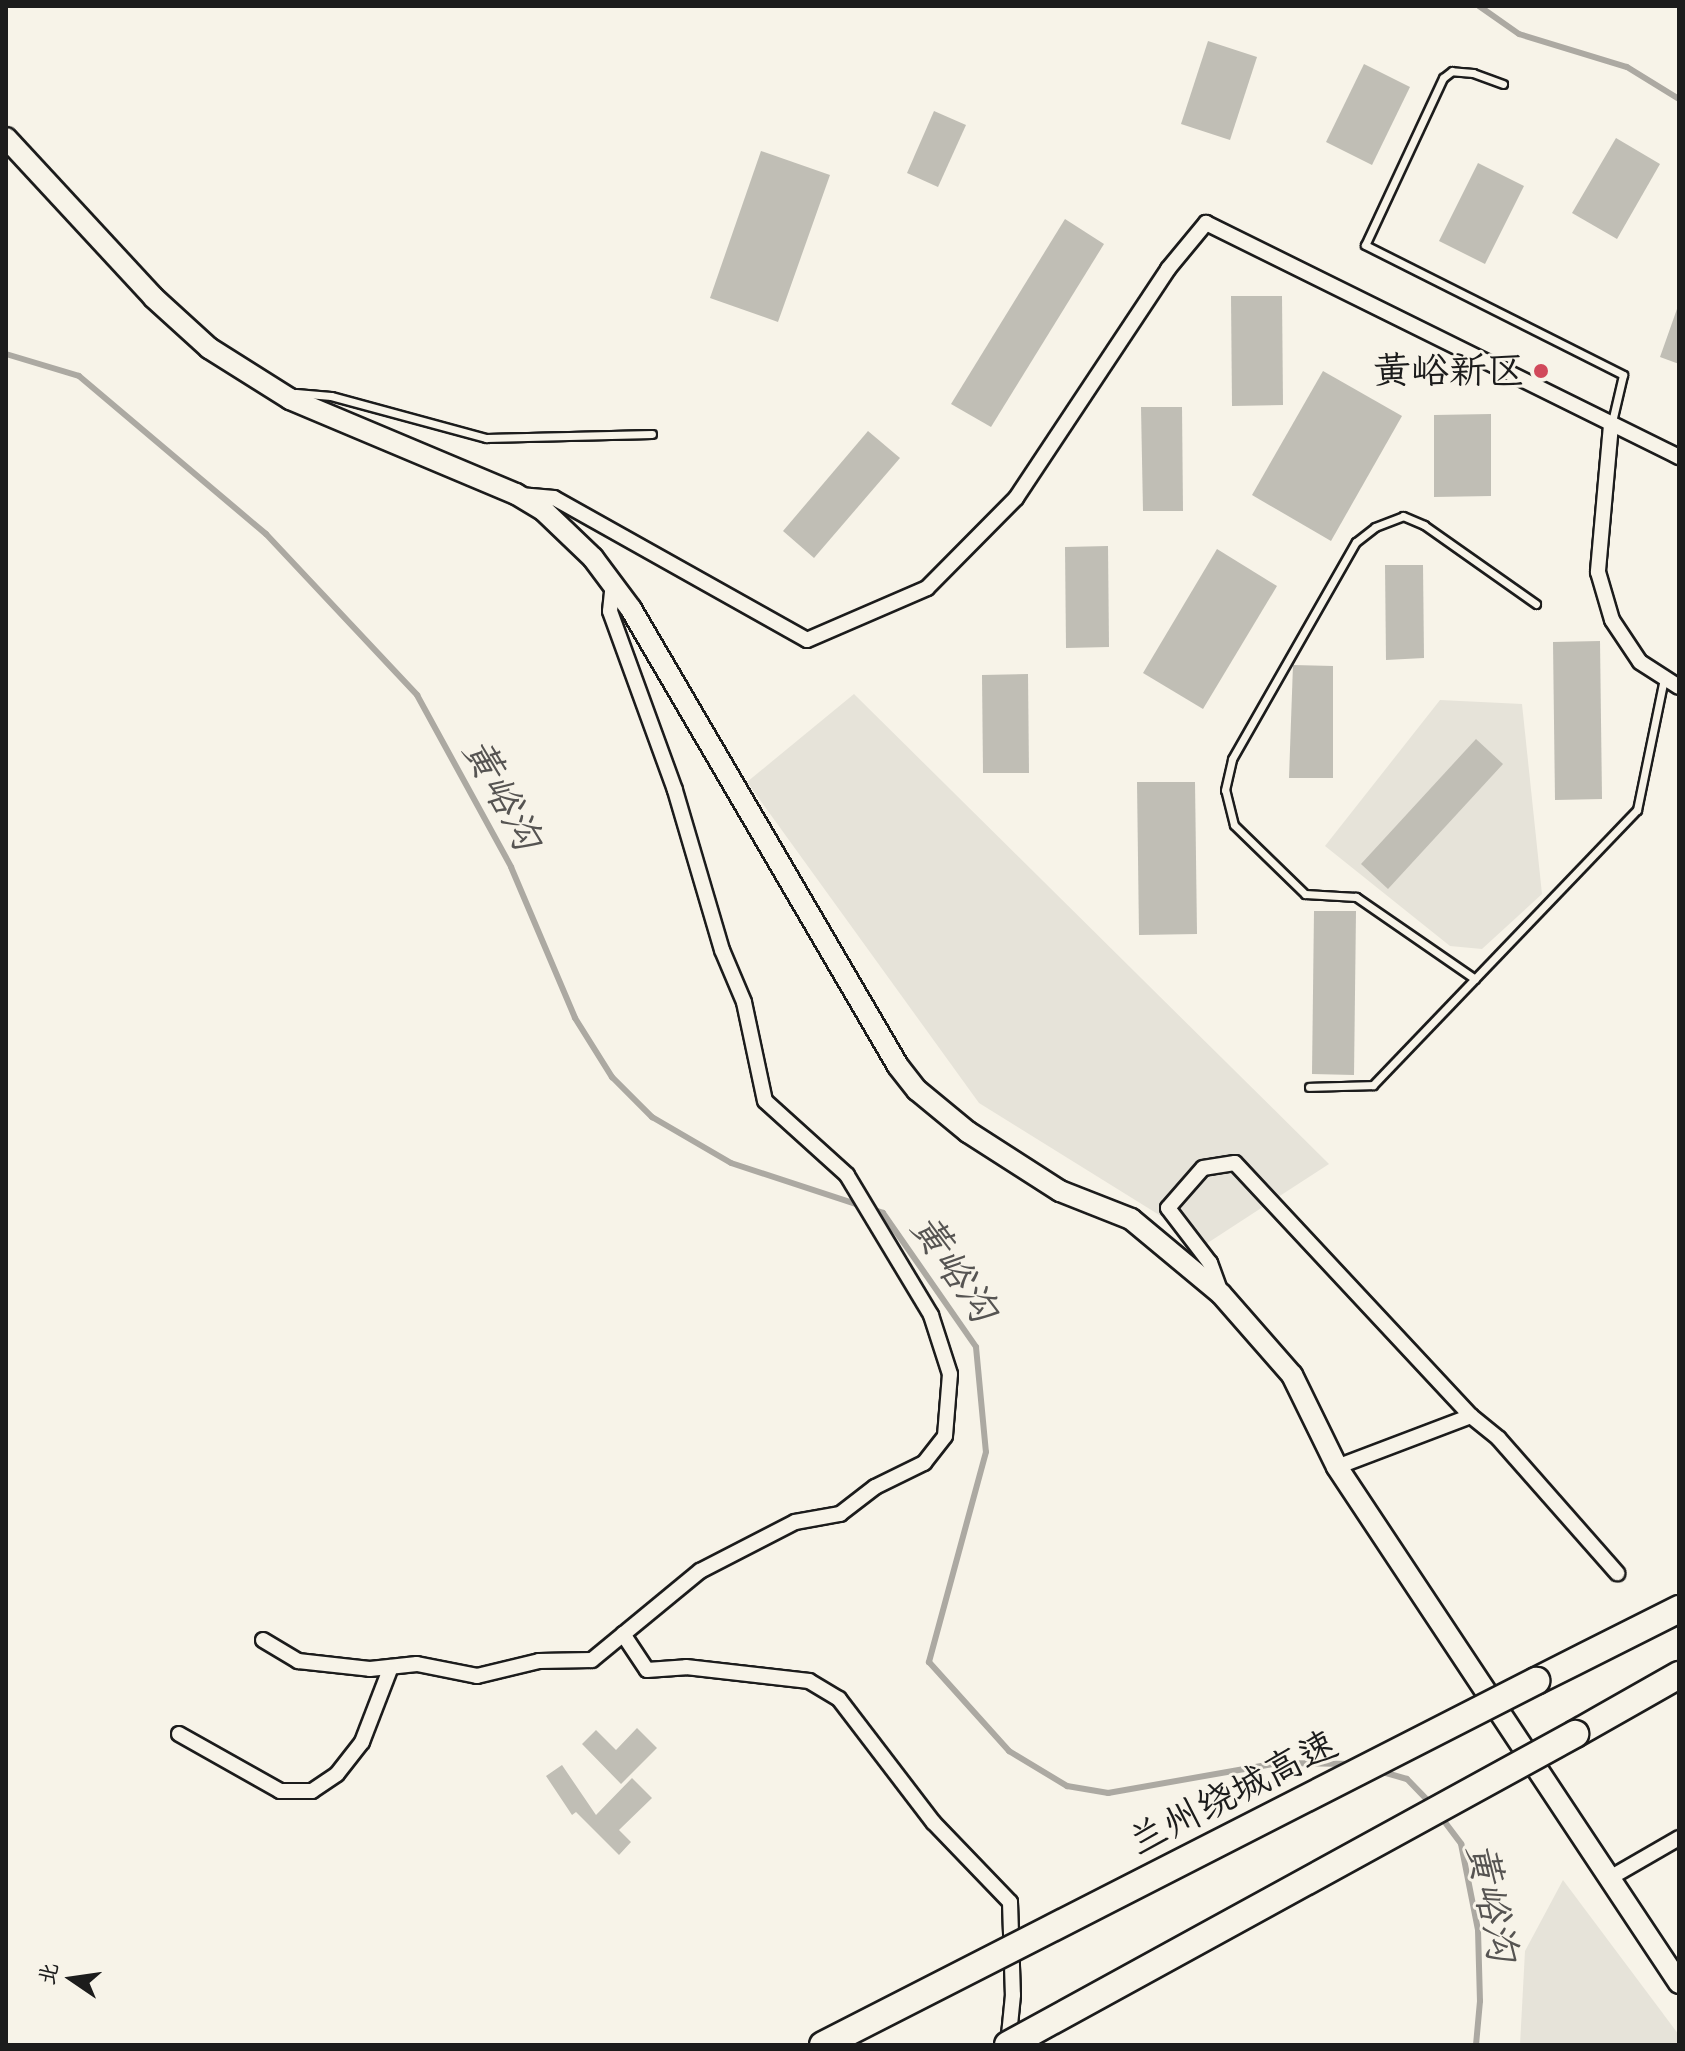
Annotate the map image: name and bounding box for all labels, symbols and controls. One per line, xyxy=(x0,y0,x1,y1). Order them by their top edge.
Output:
place label: 黄峪新区 xyxy=(1373,348,1525,394)
marker: 黄峪新区 xyxy=(1532,362,1550,380)
water label: 黄峪沟 xyxy=(453,730,551,858)
water label: 黄峪沟 xyxy=(901,1205,1007,1331)
street label: 兰州绕城高速 xyxy=(1121,1721,1345,1865)
water label: 黄峪沟 xyxy=(1457,1839,1527,1965)
north arrow xyxy=(32,1939,112,2019)
text: 北 xyxy=(32,1960,65,1987)

